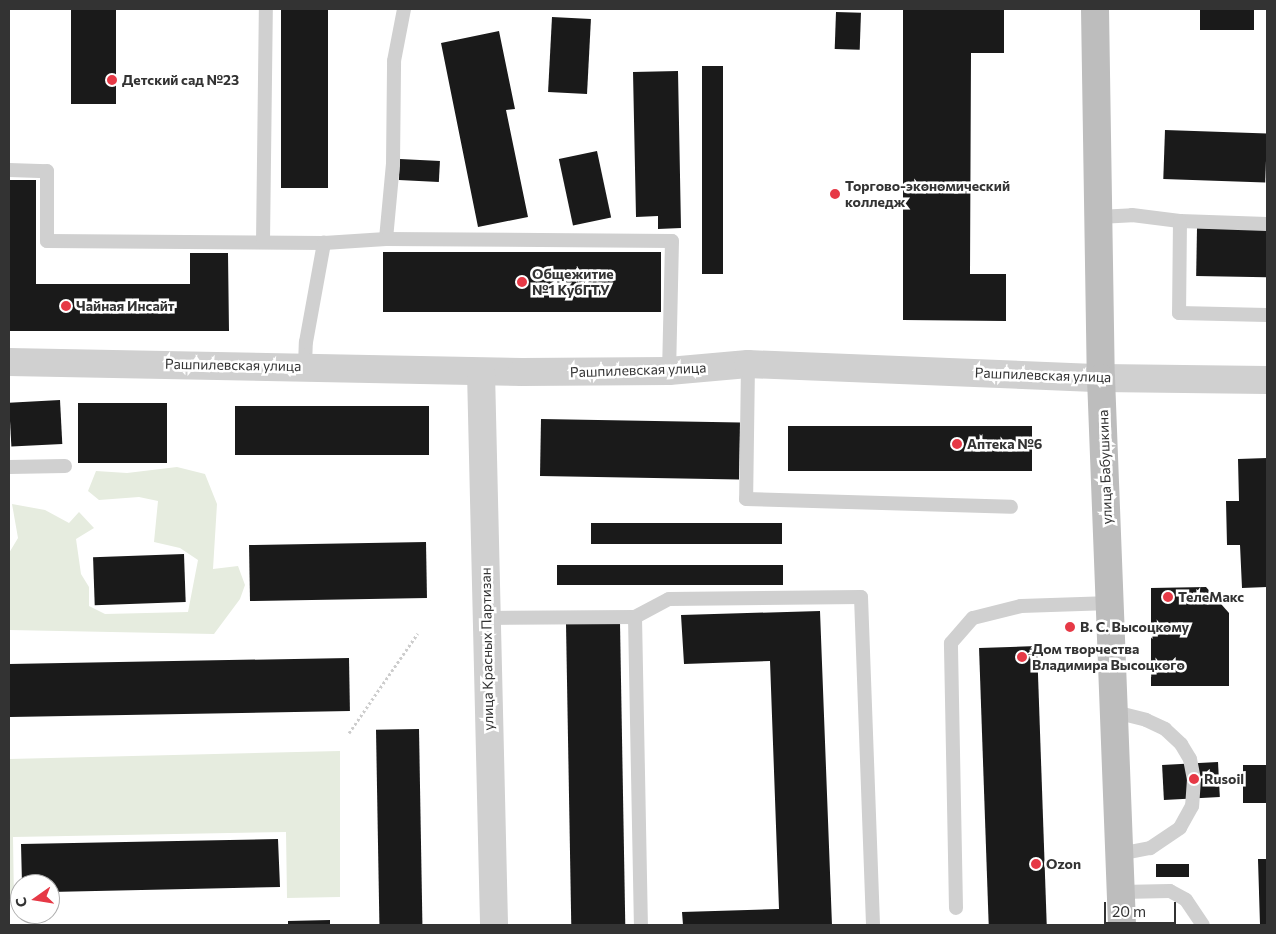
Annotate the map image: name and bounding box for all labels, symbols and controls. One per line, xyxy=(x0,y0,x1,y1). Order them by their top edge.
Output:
place label: Детский сад №23 xyxy=(122,72,239,88)
marker: Детский сад №23 xyxy=(106,74,118,86)
place label: Торгово-экономический колледж xyxy=(845,178,1010,210)
marker: Торгово-экономический колледж xyxy=(829,188,841,200)
place label: Общежитие №1 КубГТУ xyxy=(532,266,614,298)
marker: Общежитие №1 КубГТУ xyxy=(516,276,528,288)
place label: Чайная Инсайт xyxy=(76,298,175,314)
marker: Чайная Инсайт xyxy=(60,300,72,312)
street label: Рашпилевская улица xyxy=(165,355,301,375)
street label: Рашпилевская улица xyxy=(569,359,707,381)
street label: Рашпилевская улица xyxy=(974,364,1112,386)
street label: улица Бабушкина xyxy=(1095,409,1115,525)
place label: Аптека №6 xyxy=(967,436,1042,452)
marker: Аптека №6 xyxy=(951,438,963,450)
street label: улица Красных Партизан xyxy=(477,567,497,731)
place label: ТелеМакс xyxy=(1178,589,1244,605)
marker: ТелеМакс xyxy=(1162,591,1174,603)
place label: В. С. Высоцкому xyxy=(1080,619,1189,635)
marker: В. С. Высоцкому xyxy=(1064,621,1076,633)
place label: Дом творчества Владимира Высоцкого xyxy=(1032,641,1185,674)
marker: Дом творчества Владимира Высоцкого xyxy=(1016,651,1028,663)
place label: Rusoil xyxy=(1204,771,1244,787)
marker: Rusoil xyxy=(1188,773,1200,785)
place label: Ozon xyxy=(1046,856,1081,872)
marker: Ozon xyxy=(1030,858,1042,870)
north arrow xyxy=(10,874,60,924)
scale bar xyxy=(1106,892,1178,924)
text: С xyxy=(12,896,30,909)
text: 20 m xyxy=(1112,902,1146,920)

